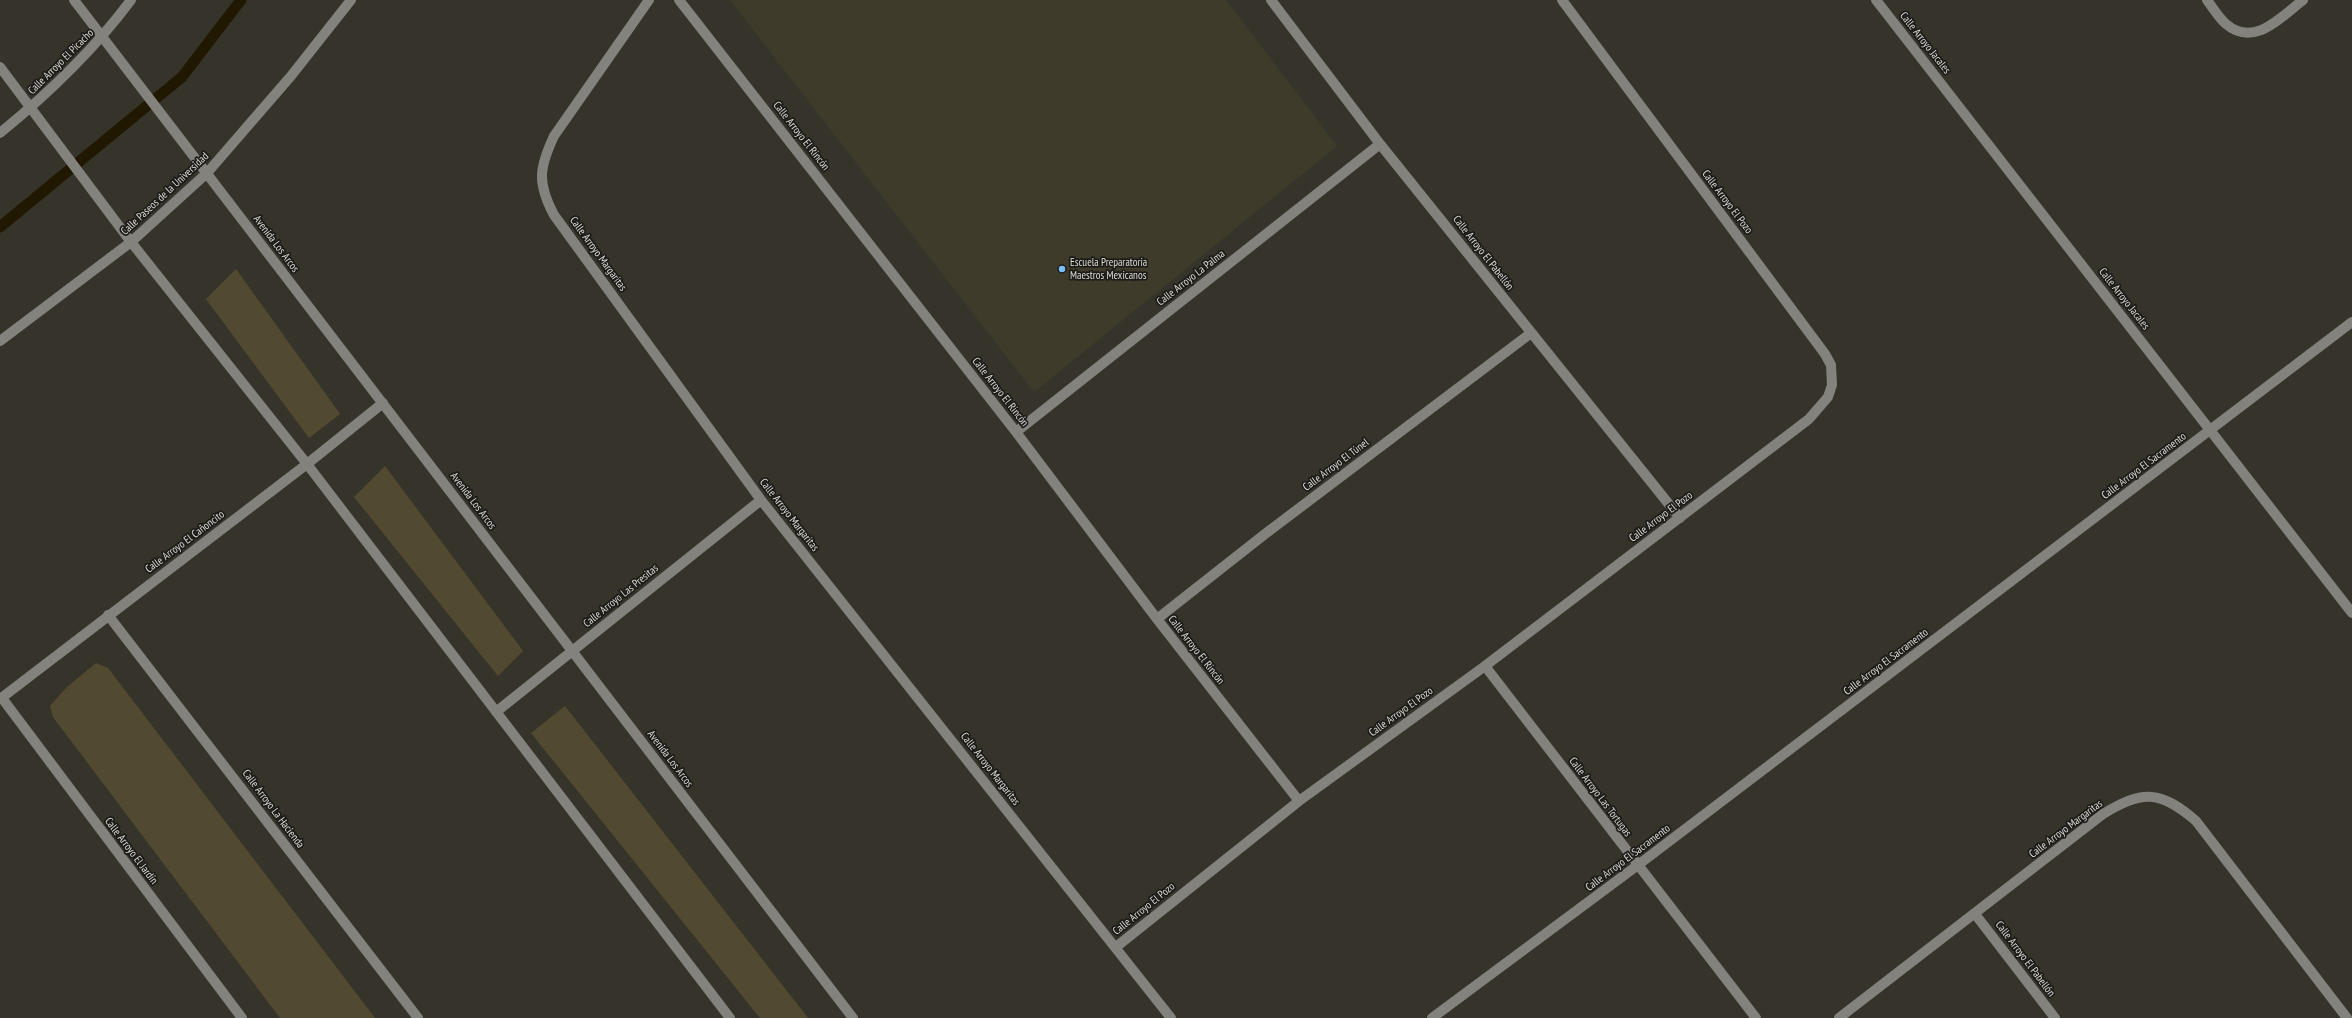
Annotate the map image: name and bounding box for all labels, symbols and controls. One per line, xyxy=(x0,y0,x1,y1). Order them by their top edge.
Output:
street label: Calle Arroyo Jacales xyxy=(1897,10,1953,76)
street label: Calle Arroyo El Picacho xyxy=(26,27,96,97)
street label: Calle Arroyo El Rincón xyxy=(770,99,832,173)
street label: Calle Paseos de la Universidad xyxy=(118,150,212,238)
street label: Calle Arroyo El Pozo xyxy=(1699,168,1755,236)
street label: Avenida Los Arcos xyxy=(250,213,302,275)
street label: Calle Arroyo El Pabellón xyxy=(1450,213,1516,293)
street label: Calle Arroyo Margaritas xyxy=(567,214,629,294)
street label: Calle Arroyo La Palma xyxy=(1154,247,1228,309)
place label: Escuela Preparatoria Maestros Mexicanos xyxy=(1070,256,1147,282)
marker: Escuela Preparatoria Maestros Mexicanos xyxy=(1057,264,1067,274)
street label: Calle Arroyo Jacales xyxy=(2096,266,2152,332)
street label: Calle Arroyo El Rincón xyxy=(969,355,1031,429)
street label: Calle Arroyo El Sacramento xyxy=(2099,430,2189,502)
street label: Calle Arroyo El Túnel xyxy=(1300,436,1372,494)
street label: Avenida Los Arcos xyxy=(447,470,499,532)
street label: Calle Arroyo Margaritas xyxy=(757,476,821,554)
street label: Calle Arroyo El Pozo xyxy=(1627,489,1695,545)
street label: Calle Arroyo El Cañoncito xyxy=(143,508,227,576)
street label: Calle Arroyo Las Presitas xyxy=(581,562,661,630)
street label: Calle Arroyo El Rincón xyxy=(1165,613,1227,687)
street label: Calle Arroyo El Sacramento xyxy=(1841,626,1931,698)
street label: Calle Arroyo El Pozo xyxy=(1366,684,1436,740)
street label: Avenida Los Arcos xyxy=(644,728,696,790)
street label: Calle Arroyo Margaritas xyxy=(958,730,1022,808)
street label: Calle Arroyo Las Tortugas xyxy=(1566,755,1634,839)
street label: Calle Arroyo La Hacienda xyxy=(239,767,307,851)
street label: Calle Arroyo Margaritas xyxy=(2027,797,2105,861)
street label: Calle Arroyo El Jardín xyxy=(102,815,160,887)
street label: Calle Arroyo El Sacramento xyxy=(1583,822,1673,894)
street label: Calle Arroyo El Pozo xyxy=(1110,880,1178,938)
street label: Calle Arroyo El Pabellón xyxy=(1992,919,2058,999)

